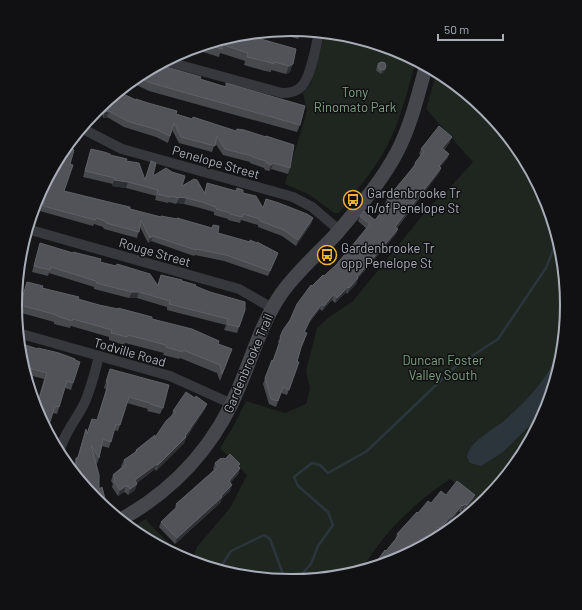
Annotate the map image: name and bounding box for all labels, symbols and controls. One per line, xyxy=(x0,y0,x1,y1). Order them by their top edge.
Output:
scale bar xyxy=(438,16,503,42)
text: 50 m xyxy=(444,22,469,36)
park label: Tony Rinomato Park xyxy=(314,84,397,115)
street label: Penelope Street xyxy=(170,142,262,182)
place label: Gardenbrooke Tr n/of Penelope St xyxy=(367,185,461,216)
bus stop icon: Gardenbrooke Tr n/of Penelope St xyxy=(342,189,364,211)
street label: Rouge Street xyxy=(117,234,193,270)
place label: Gardenbrooke Tr opp Penelope St xyxy=(341,240,435,271)
bus stop icon: Gardenbrooke Tr opp Penelope St xyxy=(316,244,338,266)
street label: Gardenbrooke Trail xyxy=(220,311,276,415)
street label: Todville Road xyxy=(92,334,168,370)
park label: Duncan Foster Valley South xyxy=(402,352,484,383)

